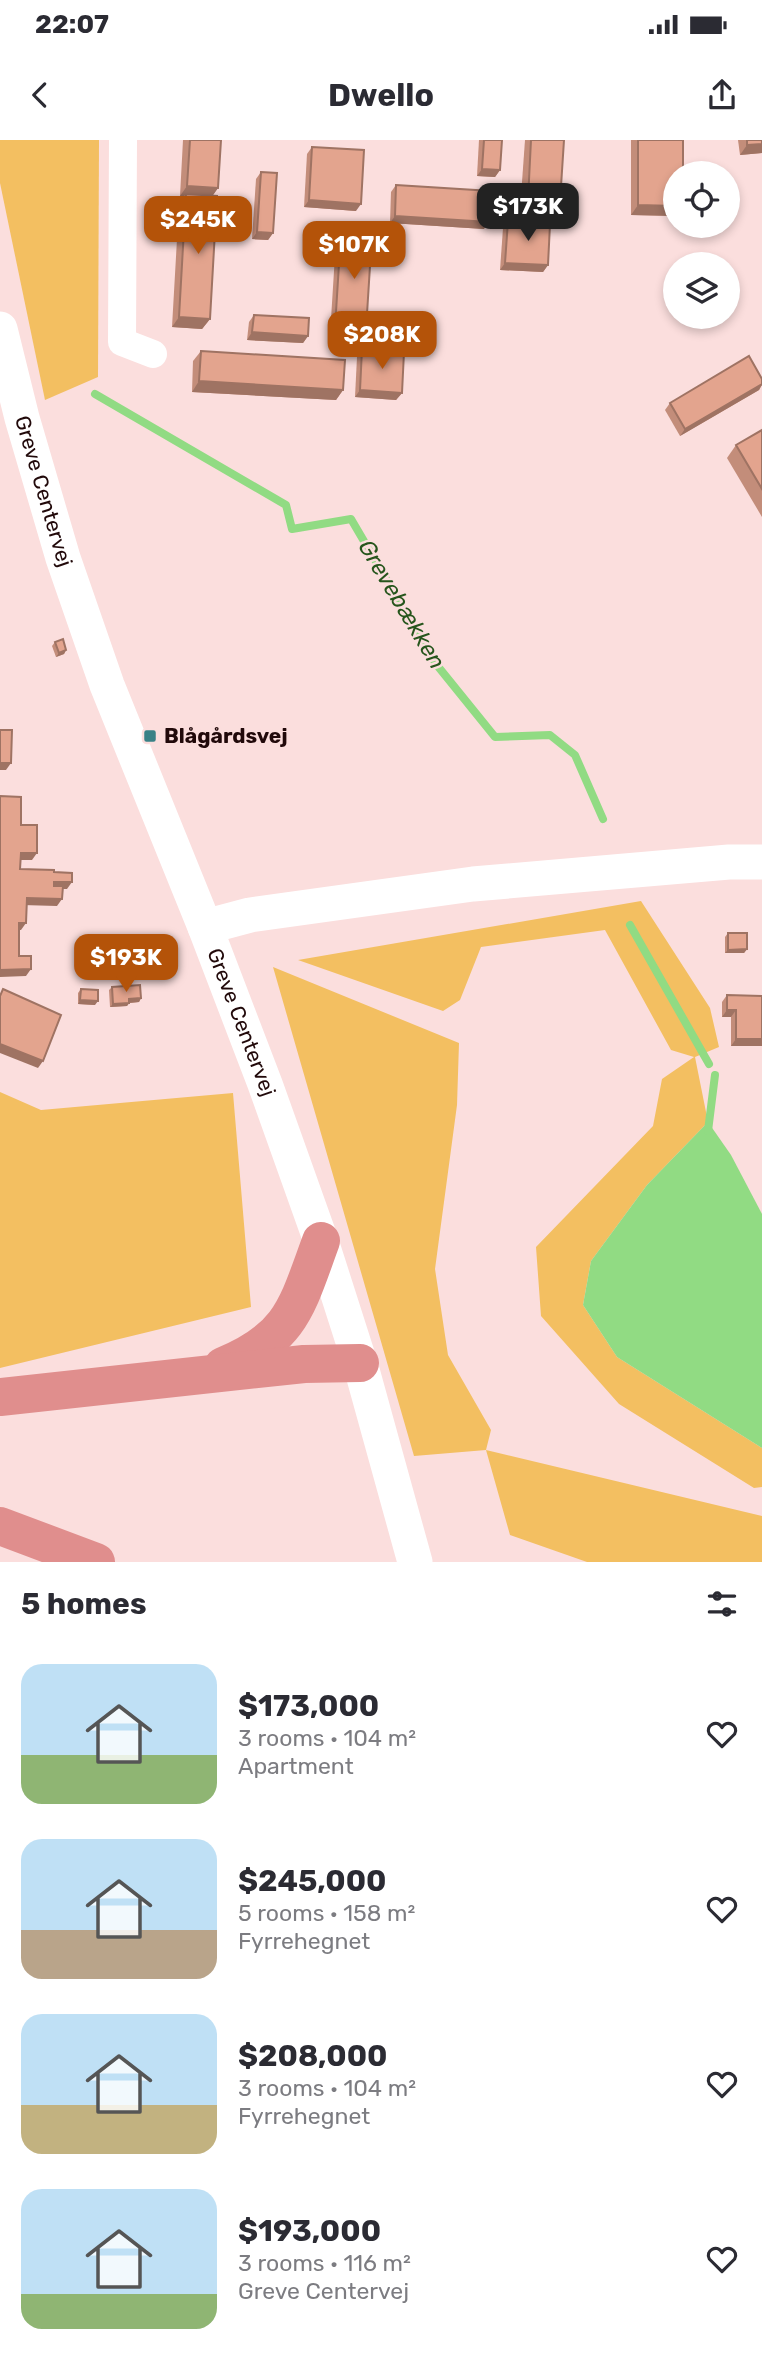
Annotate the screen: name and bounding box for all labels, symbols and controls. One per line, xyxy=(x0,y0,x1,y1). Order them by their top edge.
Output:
text: 22:07 xyxy=(35,9,109,40)
icon: back xyxy=(21,76,59,114)
text: Dwello xyxy=(328,76,434,114)
icon: share xyxy=(703,76,741,114)
map controls xyxy=(663,161,740,329)
button: locate xyxy=(663,161,740,238)
pin: $173K xyxy=(479,183,577,243)
text: $173K xyxy=(493,192,563,220)
pin: $245K xyxy=(149,197,247,256)
text: $245K xyxy=(160,205,236,233)
pin: $107K xyxy=(305,222,403,281)
text: $107K xyxy=(319,230,389,258)
button: layers xyxy=(663,252,740,329)
pin: $208K xyxy=(333,312,431,371)
text: $208K xyxy=(344,320,420,348)
street label: Greve Centervej xyxy=(10,413,78,570)
water label: Grevebækken xyxy=(352,534,452,674)
place label: Blågårdsvej xyxy=(164,723,288,748)
marker: Blågårdsvej xyxy=(142,728,158,744)
pin: $193K xyxy=(77,934,175,994)
text: $193K xyxy=(90,943,162,971)
street label: Greve Centervej xyxy=(202,945,281,1099)
icon: filters xyxy=(703,1585,741,1623)
text: 5 homes xyxy=(21,1586,147,1622)
text: $173,000 xyxy=(238,1688,379,1724)
icon: home xyxy=(77,1692,161,1776)
icon: heart xyxy=(703,1715,741,1753)
text: 3 rooms · 104 m² xyxy=(238,1724,416,1752)
text: Apartment xyxy=(238,1752,354,1780)
text: $245,000 xyxy=(238,1863,386,1899)
icon: home xyxy=(77,1867,161,1951)
icon: heart xyxy=(703,1890,741,1928)
text: 5 rooms · 158 m² xyxy=(238,1899,415,1927)
text: Fyrrehegnet xyxy=(238,1927,370,1955)
text: $208,000 xyxy=(238,2038,387,2074)
icon: home xyxy=(77,2042,161,2126)
icon: heart xyxy=(703,2065,741,2103)
text: 3 rooms · 104 m² xyxy=(238,2074,416,2102)
text: Fyrrehegnet xyxy=(238,2102,370,2130)
text: $193,000 xyxy=(238,2213,381,2249)
icon: home xyxy=(77,2217,161,2301)
icon: heart xyxy=(703,2240,741,2278)
text: 3 rooms · 116 m² xyxy=(238,2249,411,2277)
text: Greve Centervej xyxy=(238,2277,409,2305)

